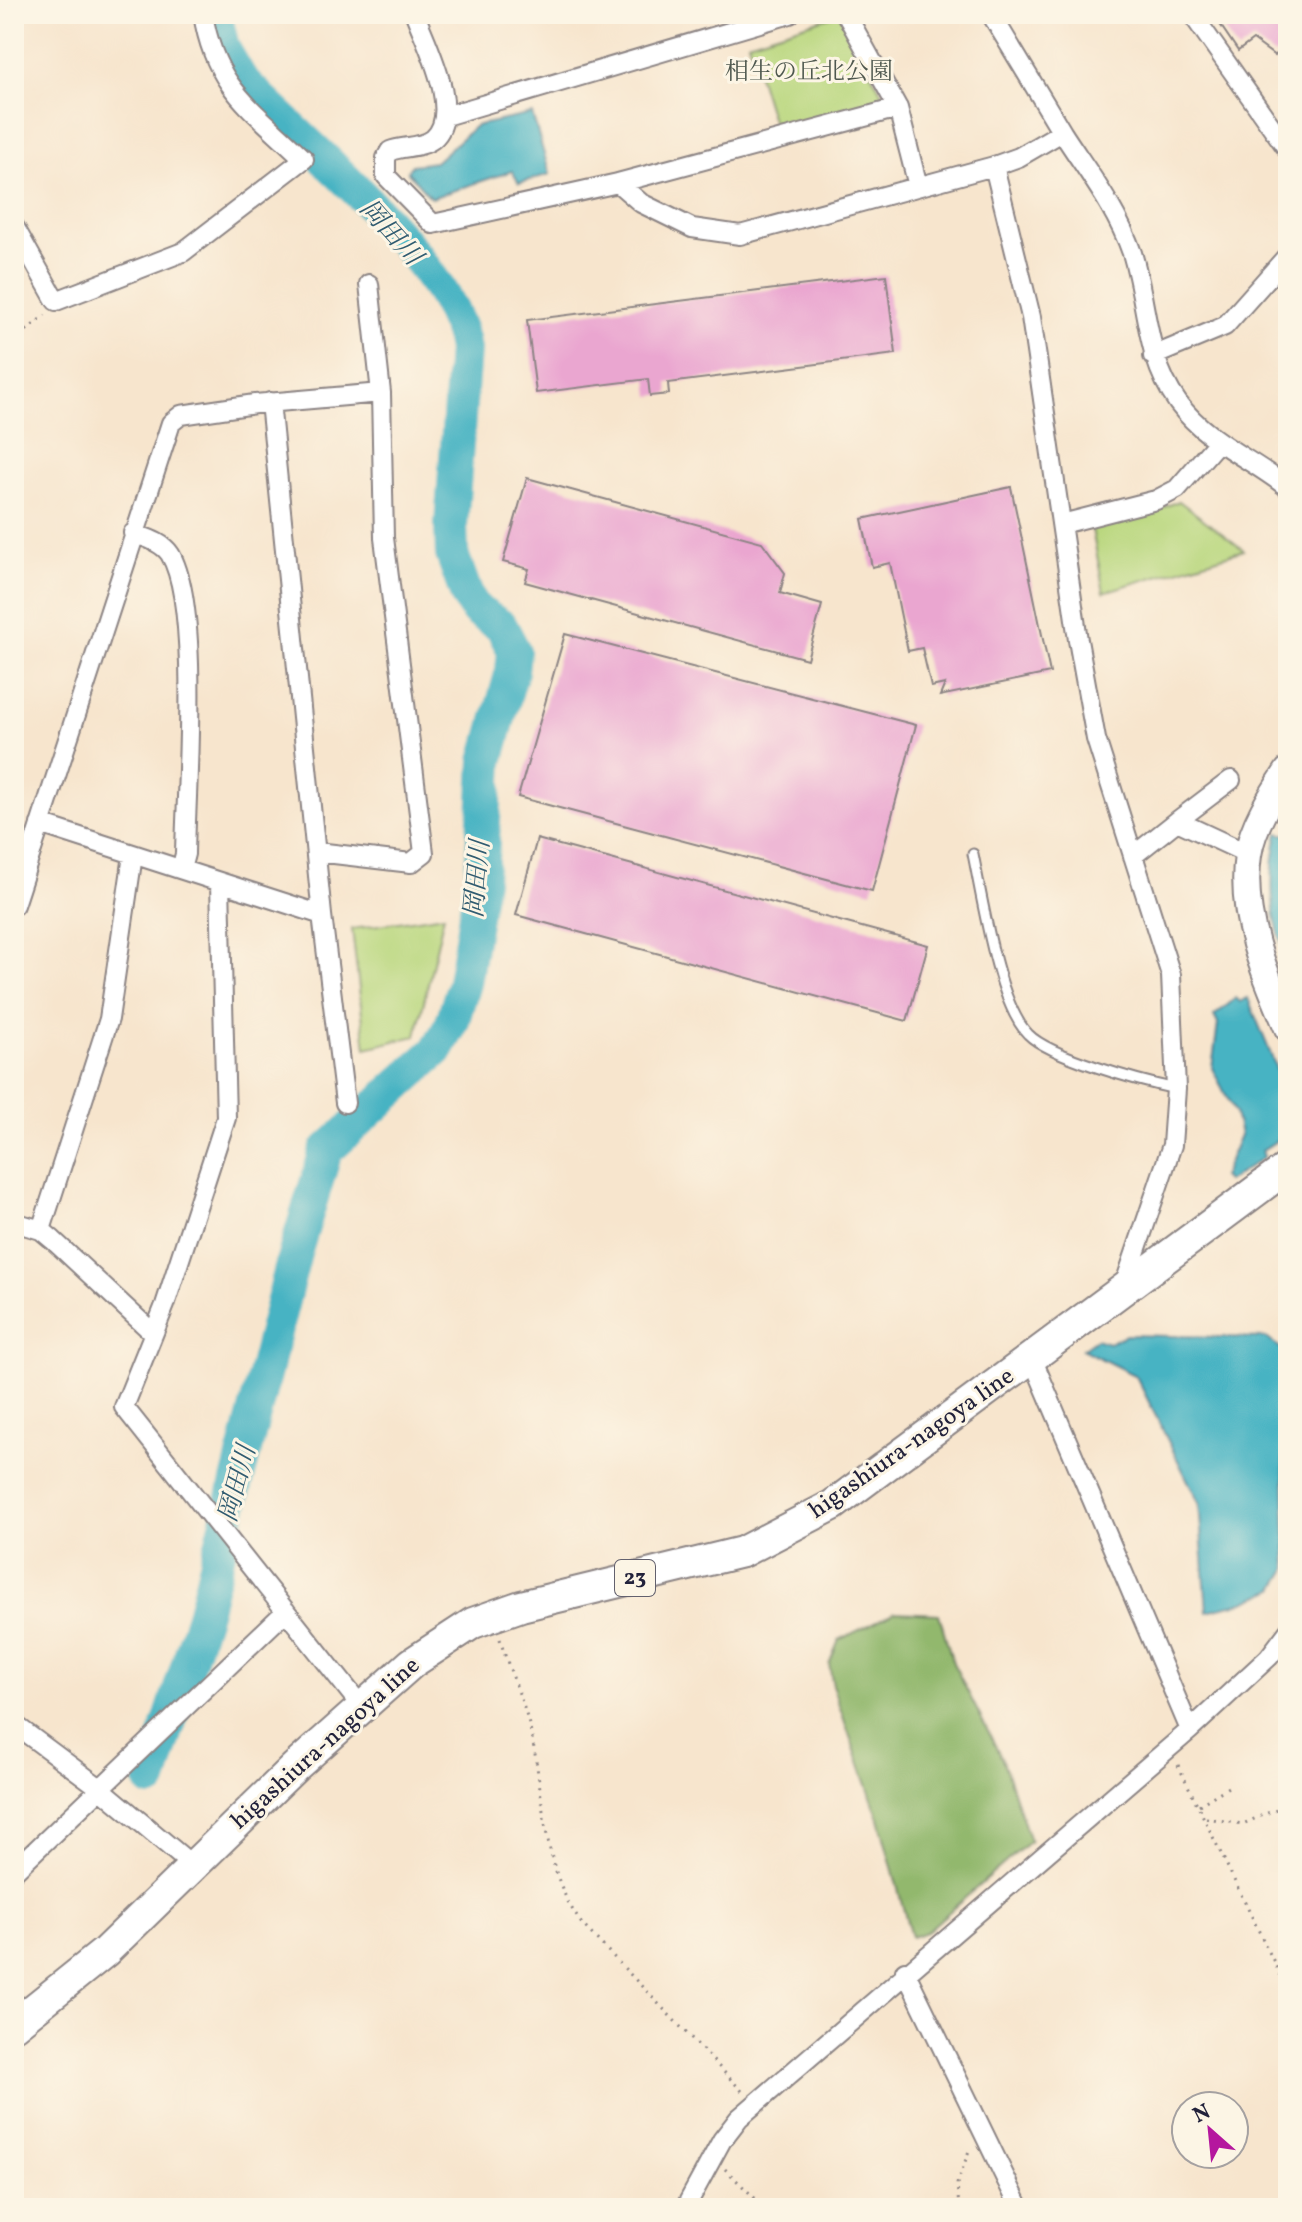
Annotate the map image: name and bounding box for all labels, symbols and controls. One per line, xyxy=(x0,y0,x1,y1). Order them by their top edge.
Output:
park label: 相生の丘北公園 xyxy=(725,56,893,90)
water label: 岡田川 xyxy=(351,192,431,276)
water label: 岡田川 xyxy=(457,836,500,919)
street label: higashiura-nagoya line xyxy=(802,1360,1022,1528)
water label: 岡田川 xyxy=(211,1439,266,1526)
road number: 23 xyxy=(615,1560,655,1596)
street label: higashiura-nagoya line xyxy=(224,1650,428,1838)
north arrow xyxy=(1170,2090,1250,2170)
text: N xyxy=(1188,2097,1216,2132)

